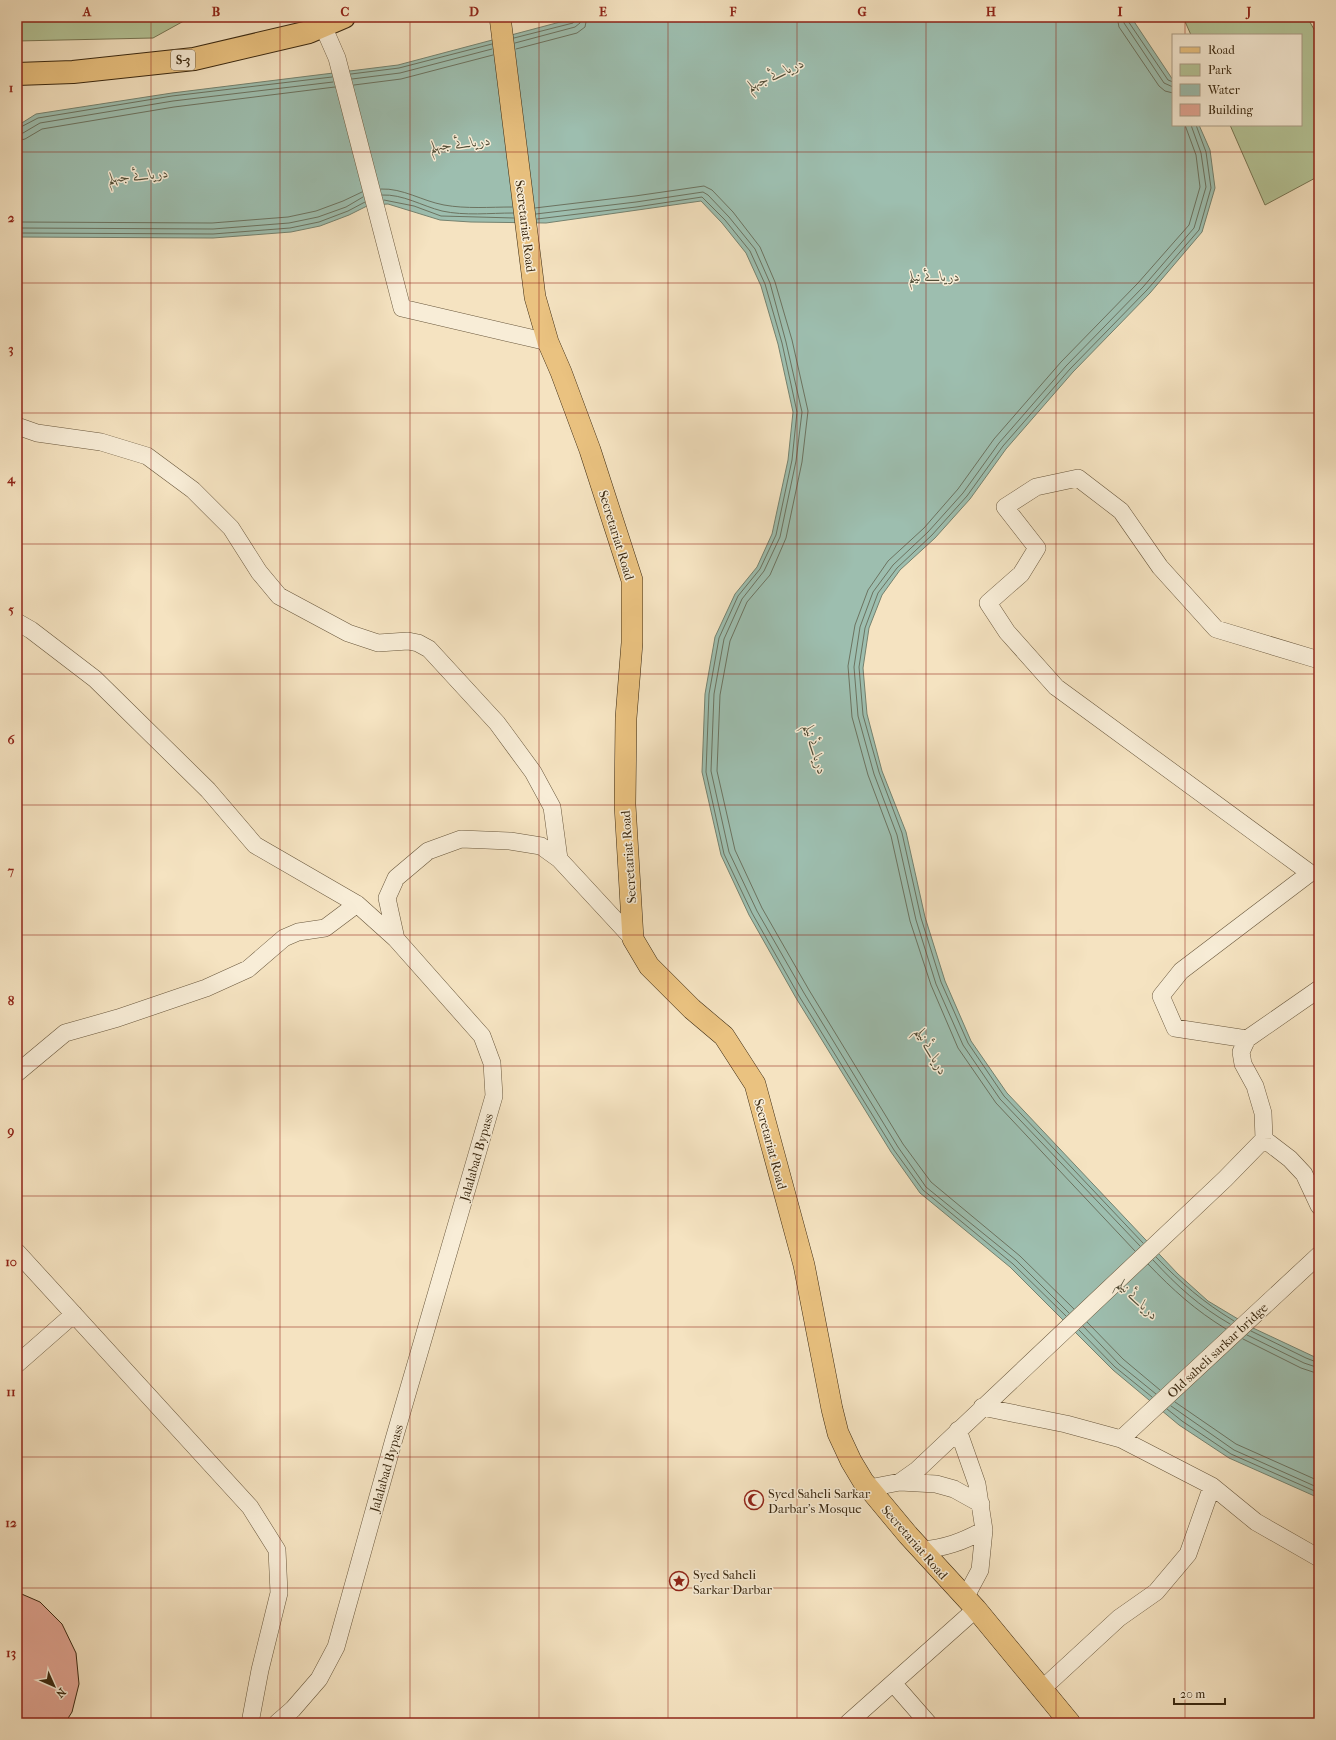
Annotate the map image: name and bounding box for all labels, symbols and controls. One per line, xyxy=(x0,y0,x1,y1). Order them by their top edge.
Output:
text: A xyxy=(82,4,92,19)
text: B xyxy=(212,4,221,19)
text: C xyxy=(341,4,350,19)
text: D xyxy=(469,4,479,19)
text: E xyxy=(599,4,607,19)
text: F xyxy=(729,4,737,19)
text: G xyxy=(857,4,867,19)
text: H xyxy=(986,4,997,19)
text: I xyxy=(1117,4,1123,19)
text: J xyxy=(1245,4,1252,20)
legend xyxy=(1172,34,1302,126)
text: Road xyxy=(1208,43,1235,57)
road number: S-3 xyxy=(171,50,195,70)
water label: دریائے جہلم xyxy=(743,53,809,100)
text: Park xyxy=(1208,63,1233,77)
text: 1 xyxy=(9,80,14,95)
text: Water xyxy=(1207,83,1241,97)
text: Building xyxy=(1208,103,1253,117)
water label: دریائے جہلم xyxy=(429,131,492,161)
water label: دریائے جہلم xyxy=(107,163,170,193)
street label: Secretariat Road xyxy=(512,179,539,274)
text: 2 xyxy=(8,210,15,225)
water label: دریائے نیلم xyxy=(908,267,960,291)
text: 3 xyxy=(8,341,14,357)
text: 4 xyxy=(6,471,16,487)
street label: Secretariat Road xyxy=(596,488,638,583)
text: 5 xyxy=(8,602,14,617)
water label: دریائے نیلم xyxy=(794,722,832,778)
text: 6 xyxy=(7,732,15,747)
street label: Secretariat Road xyxy=(618,809,639,904)
text: 7 xyxy=(7,863,15,878)
text: 8 xyxy=(8,993,15,1008)
water label: دریائے نیلم xyxy=(906,1024,952,1081)
street label: Secretariat Road xyxy=(751,1097,790,1192)
street label: Jalalabad Bypass xyxy=(457,1111,496,1204)
text: 9 xyxy=(7,1123,15,1139)
text: 10 xyxy=(5,1254,17,1269)
water label: دریائے نیلم xyxy=(1109,1275,1163,1328)
street label: Old saheli sarkar bridge xyxy=(1164,1299,1271,1401)
text: 11 xyxy=(6,1384,16,1399)
street label: Jalalabad Bypass xyxy=(367,1422,406,1515)
place label: Syed Saheli Sarkar Darbar's Mosque xyxy=(768,1486,871,1516)
mosque icon: Syed Saheli Sarkar Darbar's Mosque xyxy=(743,1489,765,1511)
street label: Secretariat Road xyxy=(878,1502,951,1583)
text: 12 xyxy=(5,1515,17,1530)
place label: Syed Saheli Sarkar Darbar xyxy=(693,1567,772,1597)
place icon: Syed Saheli Sarkar Darbar xyxy=(668,1570,690,1592)
text: 13 xyxy=(6,1645,16,1661)
north arrow xyxy=(34,1666,74,1706)
scale bar xyxy=(1174,1680,1225,1706)
text: N xyxy=(53,1685,68,1701)
text: 20 m xyxy=(1180,1687,1205,1701)

